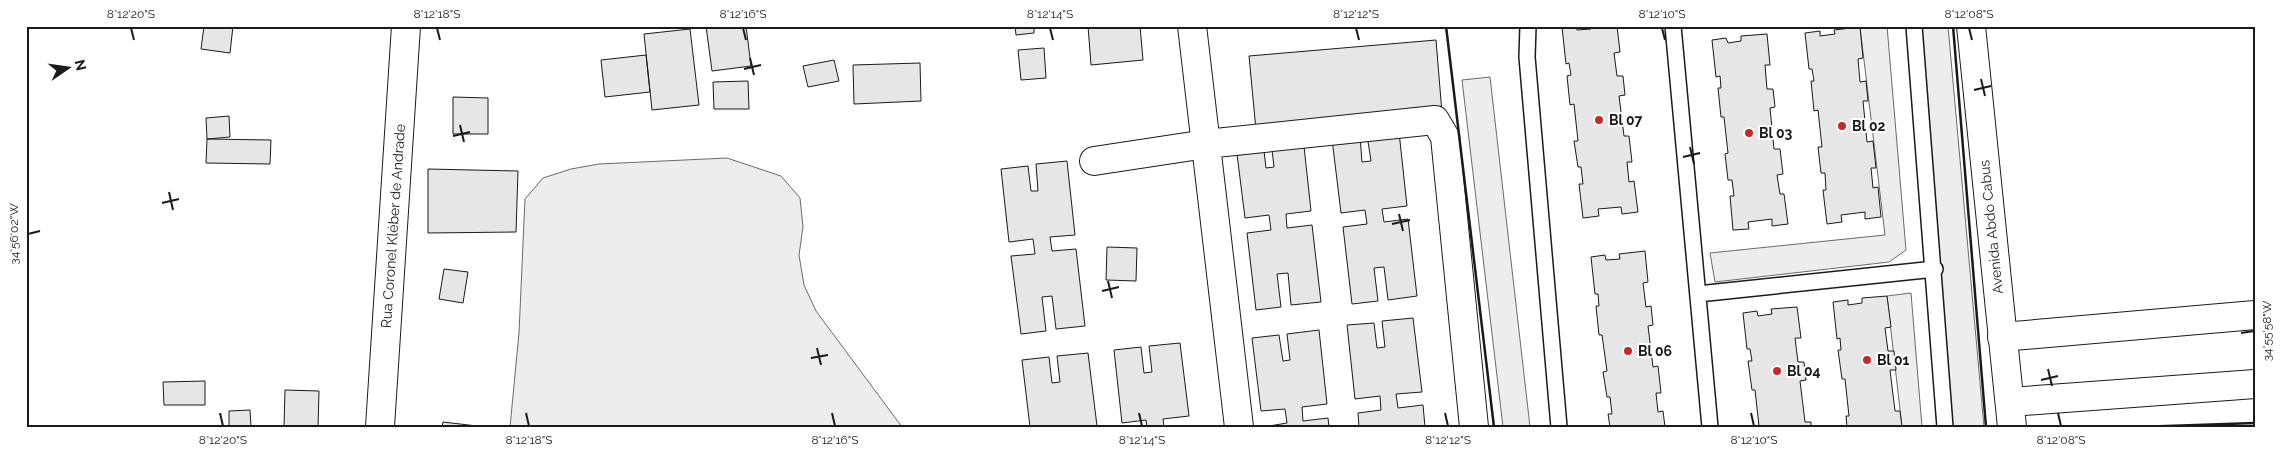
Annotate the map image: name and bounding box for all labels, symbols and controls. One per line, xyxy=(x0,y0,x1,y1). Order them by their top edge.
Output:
text: 8°12'20"S xyxy=(107,7,155,21)
text: 8°12'18"S xyxy=(413,7,461,21)
text: 8°12'16"S xyxy=(719,7,767,21)
text: 8°12'14"S xyxy=(1027,7,1073,21)
text: 8°12'12"S xyxy=(1333,7,1379,21)
text: 8°12'10"S xyxy=(1638,7,1686,21)
text: 8°12'08"S xyxy=(1944,7,1994,21)
north arrow xyxy=(42,42,92,92)
text: N xyxy=(72,58,90,72)
place label: Bl 07 xyxy=(1609,112,1643,128)
marker: Bl 07 xyxy=(1593,114,1605,126)
place label: Bl 02 xyxy=(1852,118,1886,134)
marker: Bl 02 xyxy=(1836,120,1848,132)
street label: Rua Coronel Kléber de Andrade xyxy=(378,123,408,329)
place label: Bl 03 xyxy=(1759,125,1793,141)
marker: Bl 03 xyxy=(1743,127,1755,139)
street label: Avenida Abdo Cabus xyxy=(1976,159,2006,295)
text: 34°56'02"W xyxy=(7,203,21,265)
text: 34°55'58"W xyxy=(2260,300,2274,361)
place label: Bl 06 xyxy=(1638,343,1672,359)
marker: Bl 06 xyxy=(1622,345,1634,357)
place label: Bl 01 xyxy=(1877,352,1910,368)
marker: Bl 01 xyxy=(1861,354,1873,366)
place label: Bl 04 xyxy=(1787,363,1821,379)
marker: Bl 04 xyxy=(1771,365,1783,377)
text: 8°12'20"S xyxy=(199,433,247,447)
text: 8°12'18"S xyxy=(505,433,553,447)
text: 8°12'16"S xyxy=(811,433,859,447)
text: 8°12'14"S xyxy=(1119,433,1165,447)
text: 8°12'12"S xyxy=(1425,433,1471,447)
text: 8°12'10"S xyxy=(1730,433,1778,447)
text: 8°12'08"S xyxy=(2036,433,2086,447)

